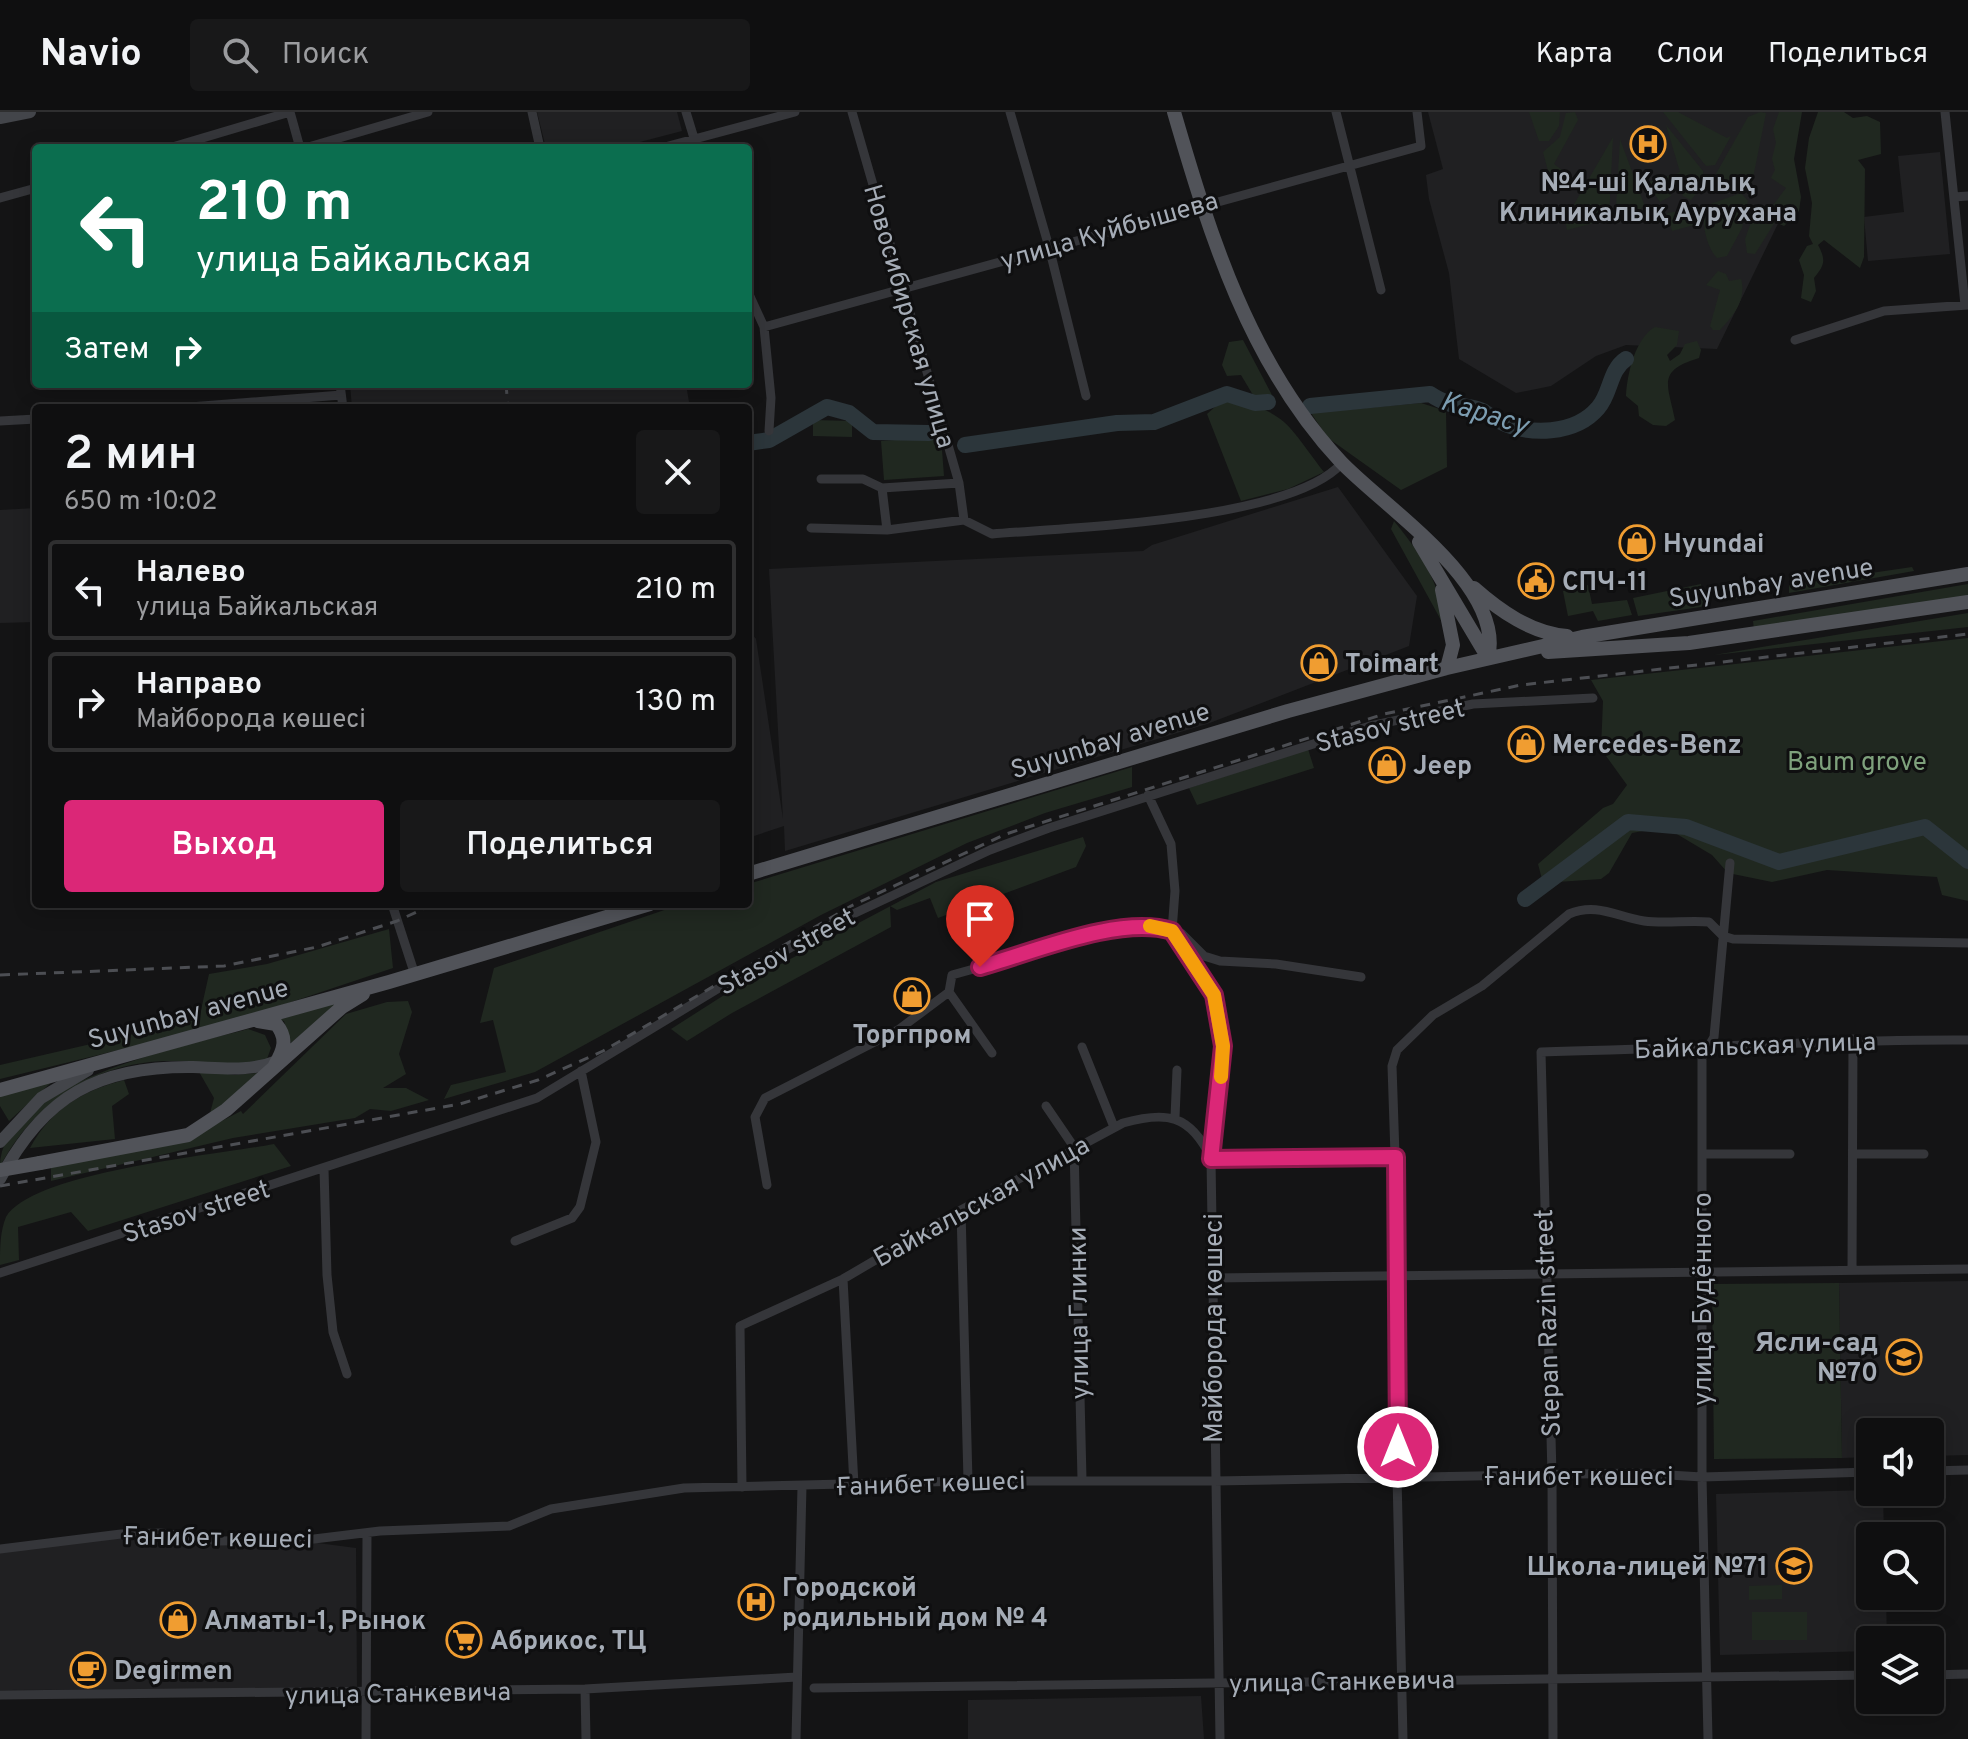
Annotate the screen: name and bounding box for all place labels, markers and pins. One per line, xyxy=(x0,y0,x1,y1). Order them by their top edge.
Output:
hospital icon: №4-ші Қалалық Клиникалық Аурухана xyxy=(1629,125,1667,163)
place label: №4-ші Қалалық Клиникалық Аурухана xyxy=(1499,168,1797,231)
shop icon: Hyundai xyxy=(1618,524,1656,562)
place label: Hyundai xyxy=(1663,529,1764,562)
public building icon: СПЧ-11 xyxy=(1517,562,1555,600)
place label: СПЧ-11 xyxy=(1562,567,1648,600)
shop icon: Toimart xyxy=(1300,644,1338,682)
place label: Toimart xyxy=(1345,649,1439,682)
shop icon: Mercedes-Benz xyxy=(1507,725,1545,763)
place label: Mercedes-Benz xyxy=(1552,730,1742,763)
shop icon: Jeep xyxy=(1368,746,1406,784)
place label: Jeep xyxy=(1413,751,1472,784)
pin xyxy=(946,885,1014,967)
shop icon: Торгпром xyxy=(893,977,931,1015)
place label: Торгпром xyxy=(852,1020,972,1053)
place label: Ясли-сад №70 xyxy=(1755,1328,1878,1391)
school or university icon: Ясли-сад №70 xyxy=(1885,1338,1923,1376)
school or university icon: Школа-лицей №71 xyxy=(1775,1547,1813,1585)
place label: Школа-лицей №71 xyxy=(1527,1552,1768,1585)
place label: Городской родильный дом № 4 xyxy=(782,1573,1048,1636)
hospital icon: Городской родильный дом № 4 xyxy=(737,1583,775,1621)
shop icon: Алматы-1, Рынок xyxy=(159,1601,197,1639)
place label: Алматы-1, Рынок xyxy=(204,1606,426,1639)
supermarket icon: Абрикос, ТЦ xyxy=(445,1621,483,1659)
place label: Абрикос, ТЦ xyxy=(490,1626,647,1659)
cafe icon: Degirmen xyxy=(69,1651,107,1689)
place label: Degirmen xyxy=(114,1656,233,1689)

